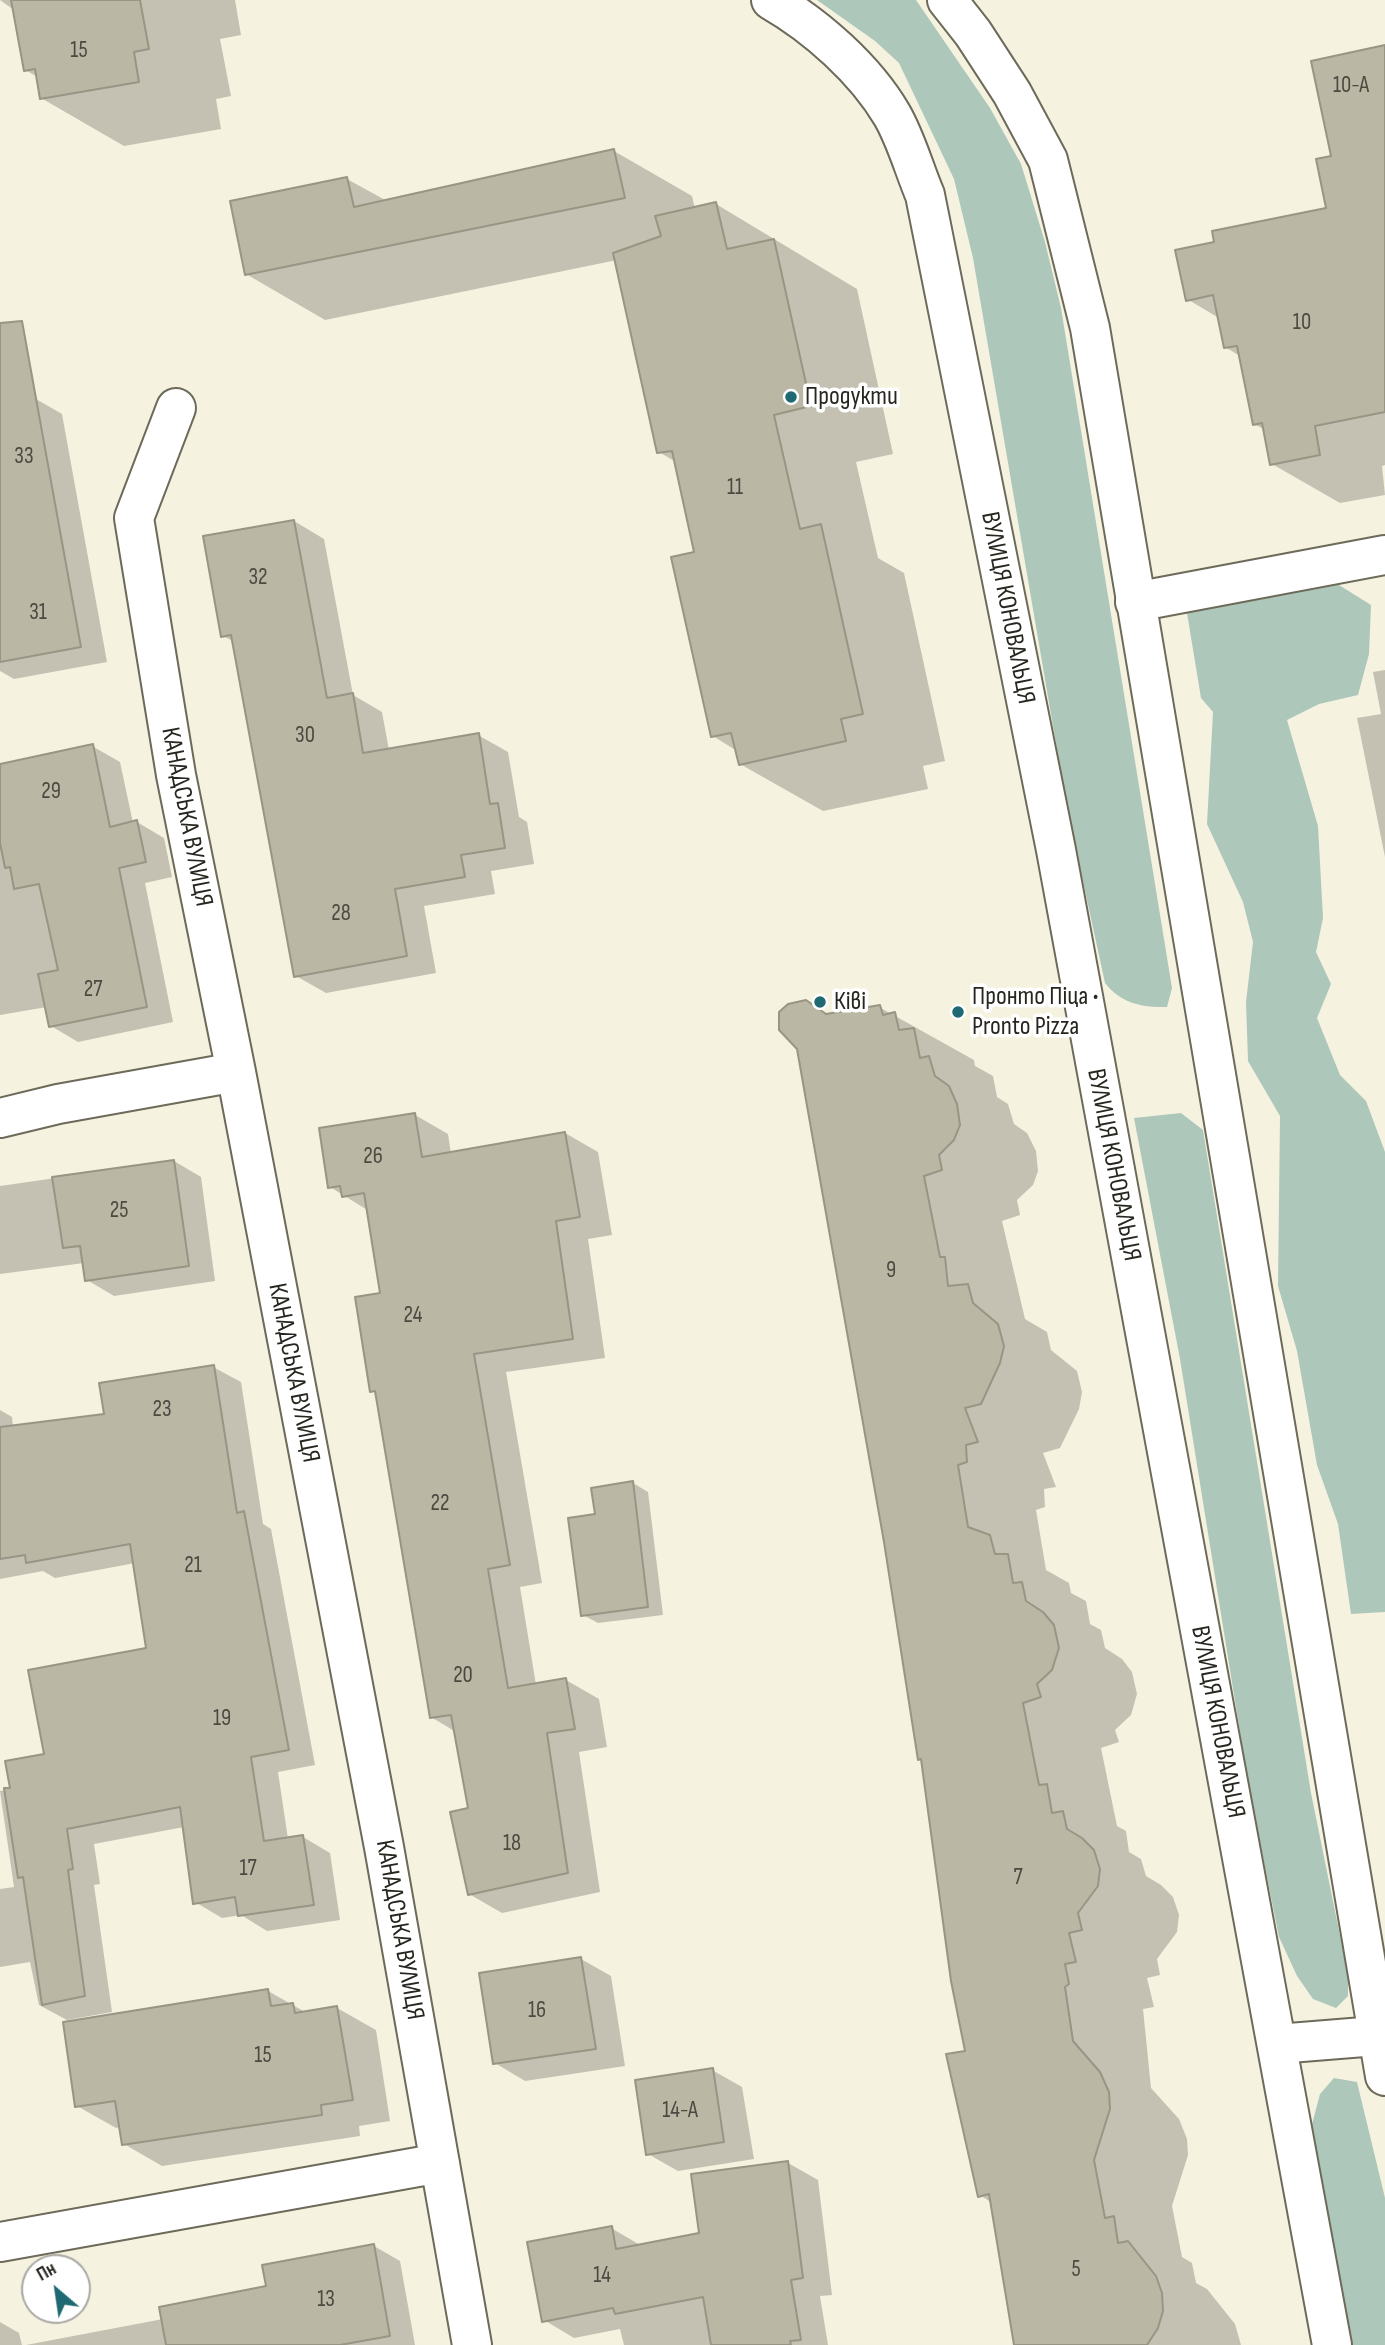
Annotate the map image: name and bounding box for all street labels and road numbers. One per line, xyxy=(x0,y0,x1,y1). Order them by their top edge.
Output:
street label: ВУЛИЦЯ КОНОВАЛЬЦЯ xyxy=(973,509,1041,707)
street label: КАНАДСЬКА ВУЛИЦЯ xyxy=(153,725,219,909)
street label: ВУЛИЦЯ КОНОВАЛЬЦЯ xyxy=(1079,1066,1147,1264)
street label: КАНАДСЬКА ВУЛИЦЯ xyxy=(260,1281,326,1465)
street label: ВУЛИЦЯ КОНОВАЛЬЦЯ xyxy=(1183,1623,1251,1821)
street label: КАНАДСЬКА ВУЛИЦЯ xyxy=(368,1838,430,2022)

